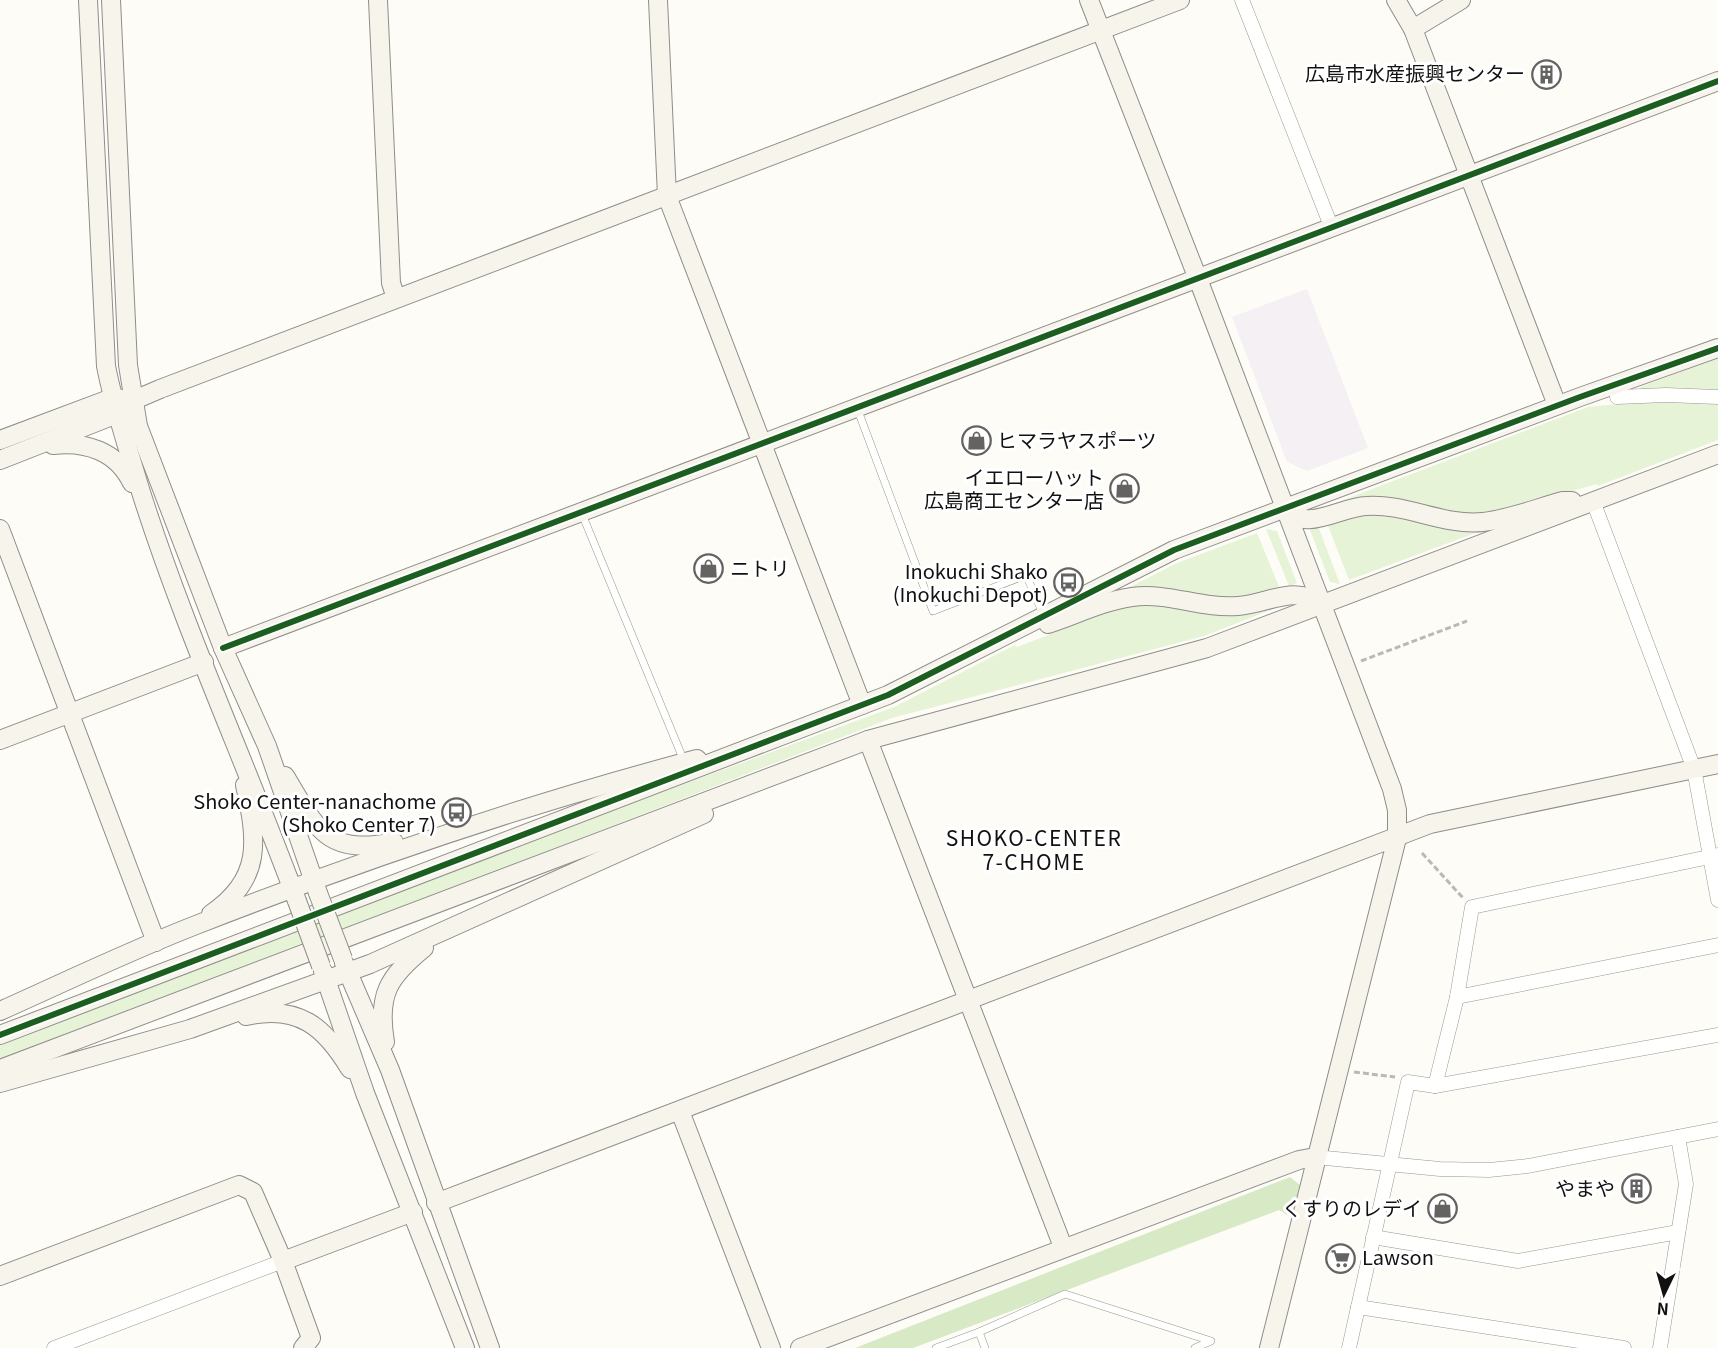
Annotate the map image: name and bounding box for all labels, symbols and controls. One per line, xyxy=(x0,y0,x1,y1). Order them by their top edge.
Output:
place label: 広島市水産振興センター xyxy=(1305,58,1525,87)
building icon: 広島市水産振興センター xyxy=(1530,58,1562,90)
shop icon: ヒマラヤスポーツ xyxy=(960,425,992,457)
place label: ヒマラヤスポーツ xyxy=(997,425,1157,454)
place label: イエローハット 広島商工センター店 xyxy=(924,462,1104,514)
shop icon: イエローハット 広島商工センター店 xyxy=(1109,473,1141,505)
shop icon: ニトリ xyxy=(693,553,725,585)
place label: ニトリ xyxy=(730,553,790,582)
place label: Inokuchi Shako (Inokuchi Depot) xyxy=(893,556,1048,608)
bus stop icon: Inokuchi Shako (Inokuchi Depot) xyxy=(1053,567,1085,599)
place label: Shoko Center-nanachome (Shoko Center 7) xyxy=(193,786,436,838)
bus stop icon: Shoko Center-nanachome (Shoko Center 7) xyxy=(441,797,473,829)
district label: SHOKO-CENTER 7-CHOME xyxy=(946,822,1122,876)
place label: やまや xyxy=(1555,1173,1615,1202)
building icon: やまや xyxy=(1620,1173,1652,1205)
place label: くすりのレデイ xyxy=(1282,1193,1422,1222)
shop icon: くすりのレデイ xyxy=(1427,1193,1459,1225)
supermarket icon: Lawson xyxy=(1325,1242,1357,1274)
place label: Lawson xyxy=(1362,1242,1434,1271)
north arrow xyxy=(1634,1264,1694,1324)
text: N xyxy=(1656,1297,1670,1322)

